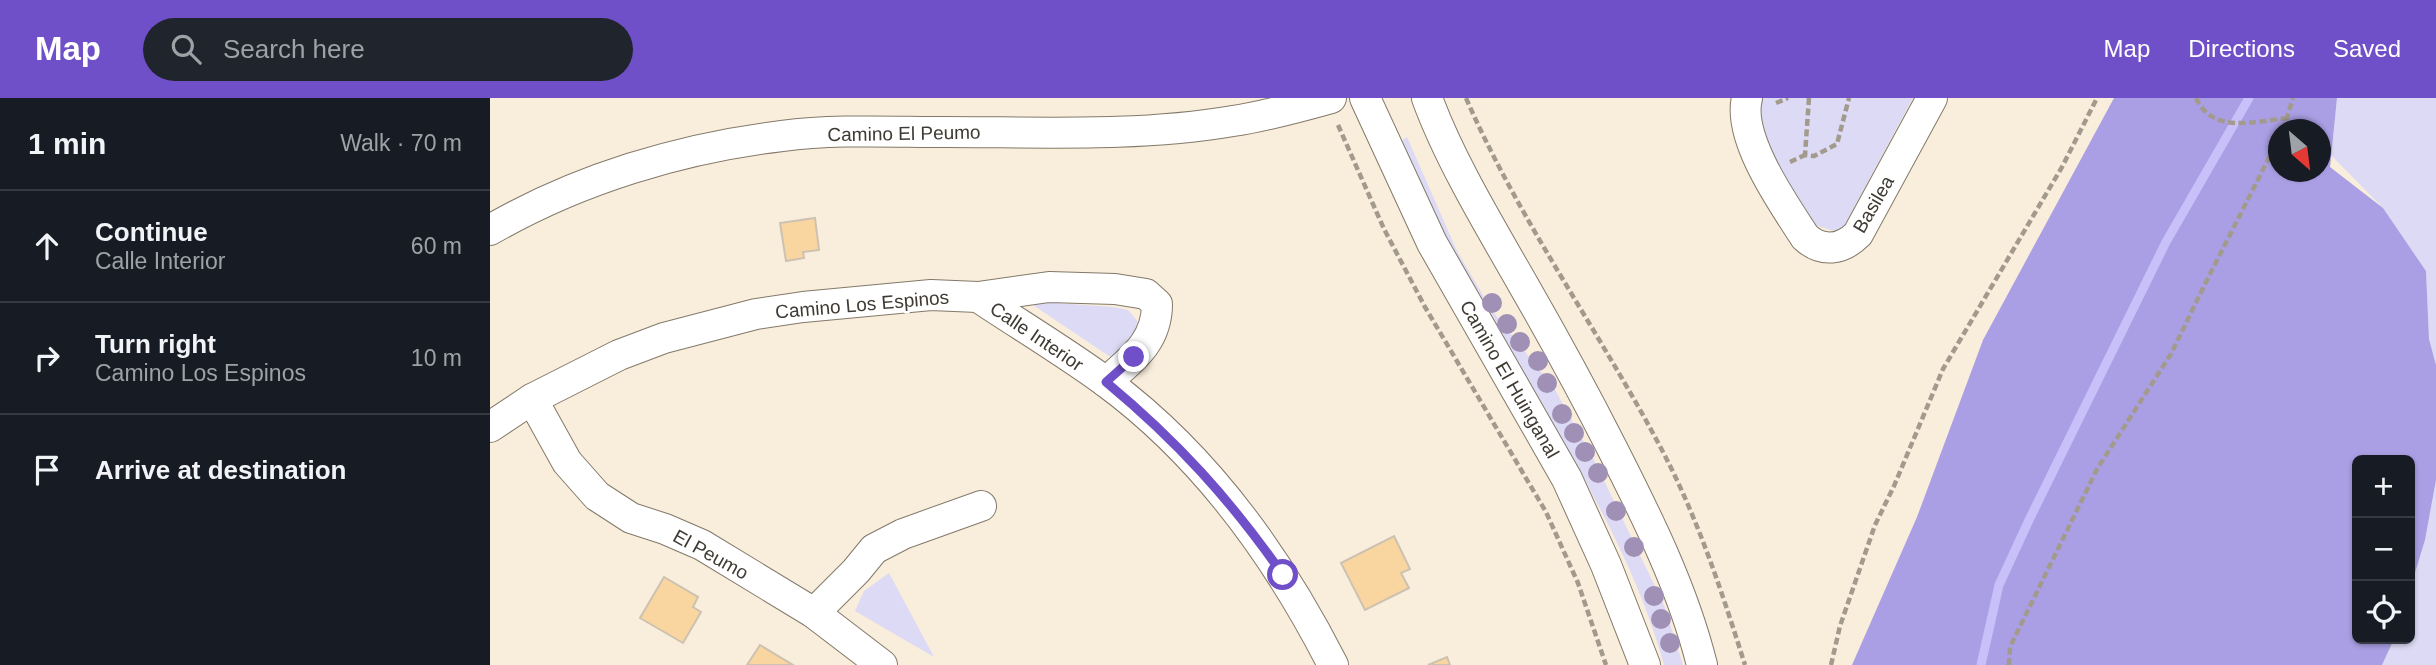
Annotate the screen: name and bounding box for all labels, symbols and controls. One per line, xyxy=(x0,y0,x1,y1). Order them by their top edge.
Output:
search box xyxy=(143,18,633,81)
text: Map xyxy=(35,30,101,67)
icon: search xyxy=(167,30,205,68)
text: Search here xyxy=(223,34,365,64)
text: Map xyxy=(2104,35,2150,62)
text: Directions xyxy=(2188,35,2295,62)
text: Saved xyxy=(2333,35,2401,62)
north arrow xyxy=(2268,119,2331,182)
street label: Camino El Peumo xyxy=(827,122,981,145)
text: 1 min xyxy=(28,127,106,160)
text: Walk · 70 m xyxy=(340,130,462,156)
street label: Basilea xyxy=(1849,172,1898,236)
text: Continue xyxy=(95,217,208,247)
icon: ahead xyxy=(28,227,66,265)
text: 60 m xyxy=(411,233,462,259)
text: Calle Interior xyxy=(95,248,225,274)
street label: Camino Los Espinos xyxy=(774,286,950,323)
street label: Camino El Huinganal xyxy=(1456,297,1563,462)
street label: Calle Interior xyxy=(986,298,1088,376)
text: Turn right xyxy=(95,329,216,359)
icon: right xyxy=(28,339,66,377)
route end xyxy=(1118,341,1149,372)
text: 10 m xyxy=(411,345,462,371)
text: Camino Los Espinos xyxy=(95,360,306,386)
icon: arrive xyxy=(28,451,66,489)
text: Arrive at destination xyxy=(95,455,346,485)
map controls xyxy=(2352,455,2415,644)
button: + xyxy=(2352,455,2415,518)
button: − xyxy=(2352,518,2415,581)
street label: El Peumo xyxy=(670,525,752,584)
route start xyxy=(1267,559,1298,590)
button: locate xyxy=(2352,581,2415,644)

